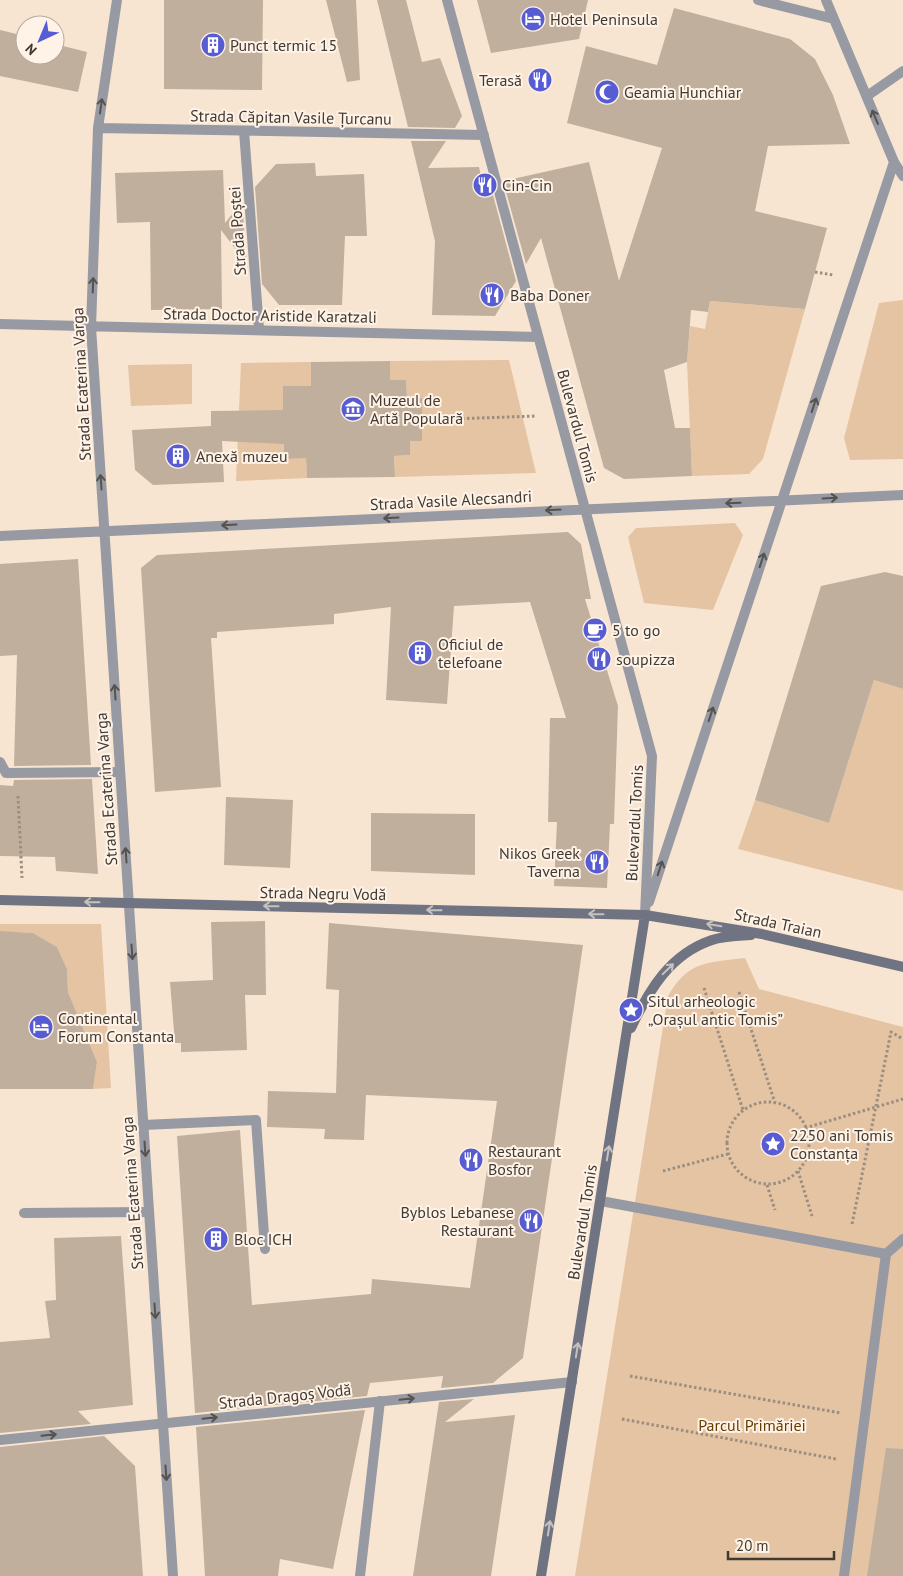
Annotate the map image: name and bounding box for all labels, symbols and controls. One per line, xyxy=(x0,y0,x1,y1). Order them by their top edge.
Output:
hotel icon: Hotel Peninsula xyxy=(520,6,546,32)
place label: Hotel Peninsula xyxy=(550,9,658,29)
north arrow xyxy=(15,15,65,65)
building icon: Punct termic 15 xyxy=(200,32,226,58)
place label: Punct termic 15 xyxy=(230,35,337,55)
text: N xyxy=(21,40,41,59)
restaurant icon: Terasă xyxy=(527,67,553,93)
place label: Terasă xyxy=(479,70,522,90)
mosque icon: Geamia Hunchiar xyxy=(594,79,620,105)
place label: Geamia Hunchiar xyxy=(624,82,742,102)
one-way arrow xyxy=(97,98,107,114)
street label: Strada Căpitan Vasile Țurcanu xyxy=(190,105,392,129)
one-way arrow xyxy=(870,110,880,125)
restaurant icon: Cin-Cin xyxy=(472,172,498,198)
place label: Cin-Cin xyxy=(502,175,552,195)
street label: Strada Poștei xyxy=(224,186,250,276)
one-way arrow xyxy=(88,278,97,294)
restaurant icon: Baba Doner xyxy=(479,282,505,308)
place label: Baba Doner xyxy=(510,285,590,305)
street label: Strada Doctor Aristide Karatzali xyxy=(163,303,377,327)
street label: Strada Ecaterina Varga xyxy=(67,307,95,461)
street label: Bulevardul Tomis xyxy=(553,367,603,485)
place label: Muzeul de Artă Populară xyxy=(370,390,463,428)
museum icon: Muzeul de Artă Populară xyxy=(340,396,366,422)
one-way arrow xyxy=(809,398,819,414)
building icon: Anexă muzeu xyxy=(165,443,191,469)
place label: Anexă muzeu xyxy=(196,446,288,466)
one-way arrow xyxy=(97,475,106,491)
street label: Strada Vasile Alecsandri xyxy=(369,486,533,514)
one-way arrow xyxy=(822,494,838,503)
one-way arrow xyxy=(725,498,741,507)
one-way arrow xyxy=(545,505,562,515)
one-way arrow xyxy=(383,513,399,522)
one-way arrow xyxy=(221,521,237,530)
one-way arrow xyxy=(758,552,768,568)
cafe icon: 5 to go xyxy=(582,617,608,643)
place label: 5 to go xyxy=(612,620,660,640)
place label: Oficiul de telefoane xyxy=(438,634,503,672)
building icon: Oficiul de telefoane xyxy=(407,640,433,666)
restaurant icon: soupizza xyxy=(586,646,612,672)
place label: soupizza xyxy=(616,649,675,669)
one-way arrow xyxy=(110,685,119,701)
one-way arrow xyxy=(707,707,716,722)
street label: Strada Ecaterina Varga xyxy=(91,712,121,866)
street label: Bulevardul Tomis xyxy=(621,764,647,882)
place label: Nikos Greek Taverna xyxy=(499,843,580,881)
one-way arrow xyxy=(121,847,130,863)
restaurant icon: Nikos Greek Taverna xyxy=(584,849,610,875)
one-way arrow xyxy=(656,860,666,876)
street label: Strada Negru Vodă xyxy=(260,882,386,904)
one-way arrow xyxy=(84,898,100,907)
one-way arrow xyxy=(264,902,280,911)
street label: Strada Traian xyxy=(732,904,824,942)
one-way arrow xyxy=(426,905,442,915)
one-way arrow xyxy=(589,909,605,919)
one-way arrow xyxy=(706,920,722,930)
one-way arrow xyxy=(127,944,136,960)
one-way arrow xyxy=(661,963,674,975)
place label: Situl arheologic „Orașul antic Tomis” xyxy=(648,991,783,1029)
place icon: Situl arheologic „Orașul antic Tomis” xyxy=(618,997,644,1023)
place label: Continental Forum Constanta xyxy=(58,1008,174,1046)
hotel icon: Continental Forum Constanta xyxy=(28,1014,54,1040)
street label: Strada Ecaterina Varga xyxy=(117,1116,147,1270)
place label: 2250 ani Tomis Constanța xyxy=(790,1125,894,1163)
place icon: 2250 ani Tomis Constanța xyxy=(760,1131,786,1157)
one-way arrow xyxy=(140,1141,149,1157)
place label: Restaurant Bosfor xyxy=(488,1141,562,1179)
one-way arrow xyxy=(603,1146,613,1162)
restaurant icon: Restaurant Bosfor xyxy=(458,1147,484,1173)
street label: Bulevardul Tomis xyxy=(563,1163,601,1281)
place label: Byblos Lebanese Restaurant xyxy=(401,1202,515,1240)
restaurant icon: Byblos Lebanese Restaurant xyxy=(518,1208,544,1234)
building icon: Bloc ICH xyxy=(203,1226,229,1252)
place label: Bloc ICH xyxy=(234,1229,292,1249)
one-way arrow xyxy=(151,1303,160,1319)
one-way arrow xyxy=(573,1342,583,1358)
street label: Strada Dragoș Vodă xyxy=(218,1379,352,1413)
one-way arrow xyxy=(398,1394,414,1404)
one-way arrow xyxy=(202,1414,218,1423)
park label: Parcul Primăriei xyxy=(698,1415,806,1435)
one-way arrow xyxy=(40,1430,56,1440)
one-way arrow xyxy=(161,1465,171,1481)
one-way arrow xyxy=(544,1520,554,1536)
scale bar xyxy=(728,1528,834,1560)
text: 20 m xyxy=(736,1536,769,1555)

